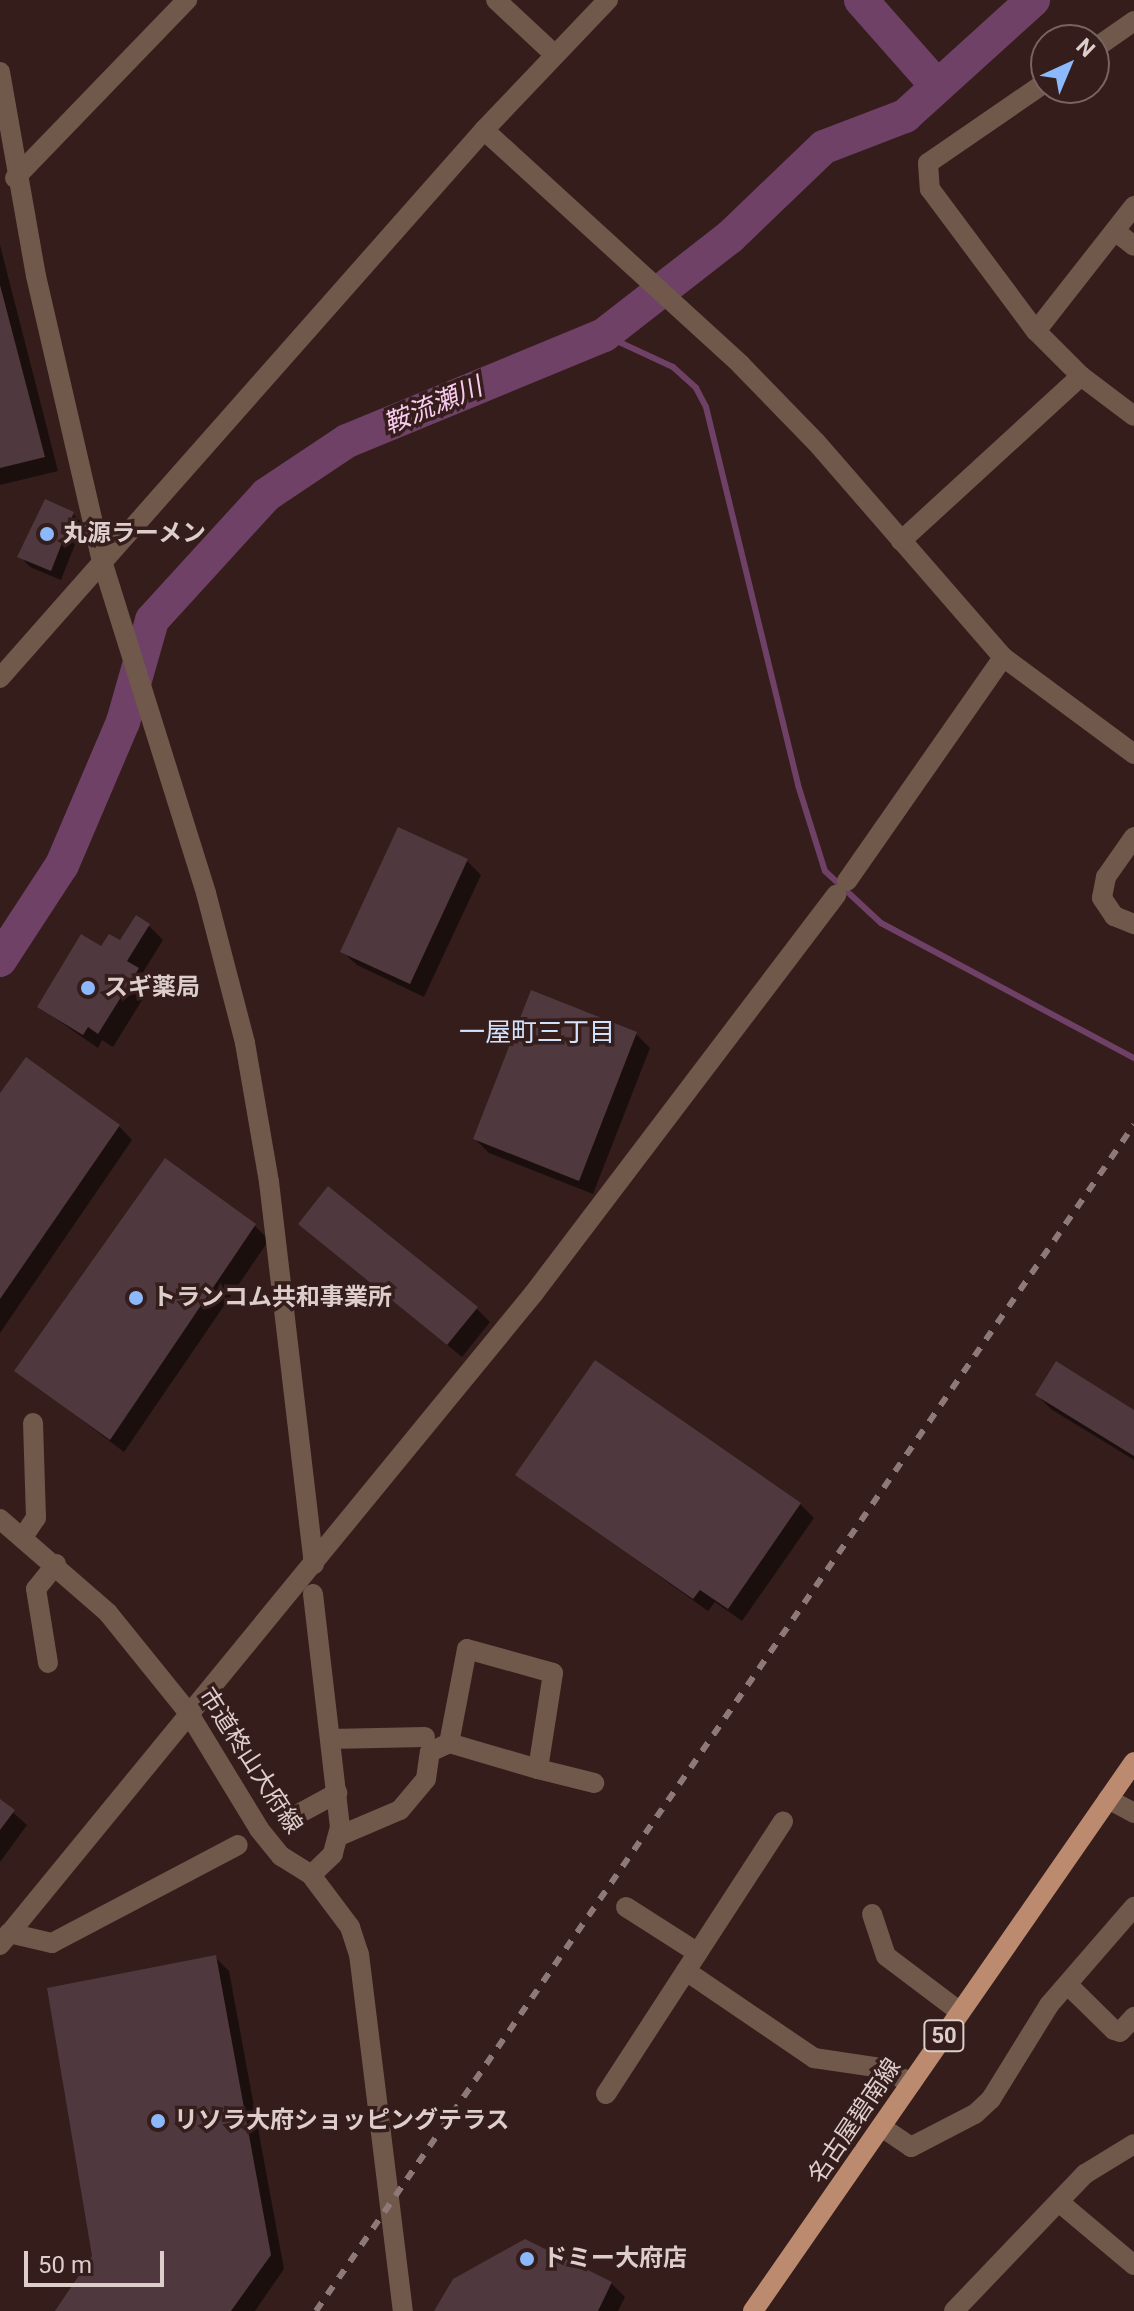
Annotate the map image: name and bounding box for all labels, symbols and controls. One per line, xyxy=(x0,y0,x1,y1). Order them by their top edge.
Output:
north arrow xyxy=(1030,24,1110,104)
text: N xyxy=(1071,33,1100,62)
water label: 鞍流瀬川 xyxy=(379,371,487,441)
place label: 丸源ラーメン xyxy=(63,520,207,548)
marker: 丸源ラーメン xyxy=(38,525,56,543)
place label: スギ薬局 xyxy=(104,974,200,1002)
marker: スギ薬局 xyxy=(79,979,97,997)
district label: 一屋町三丁目 xyxy=(459,1017,615,1049)
place label: トランコム共和事業所 xyxy=(152,1284,392,1312)
marker: トランコム共和事業所 xyxy=(127,1289,145,1307)
street label: 市道柊山大府線 xyxy=(192,1683,308,1839)
road number: 50 xyxy=(922,2018,966,2054)
street label: 名古屋碧南線 xyxy=(803,2053,907,2189)
place label: リソラ大府ショッピングテラス xyxy=(174,2107,510,2135)
marker: リソラ大府ショッピングテラス xyxy=(149,2112,167,2130)
scale bar xyxy=(28,2235,168,2285)
place label: ドミー大府店 xyxy=(543,2245,687,2273)
marker: ドミー大府店 xyxy=(518,2250,536,2268)
text: 50 m xyxy=(38,2251,92,2279)

